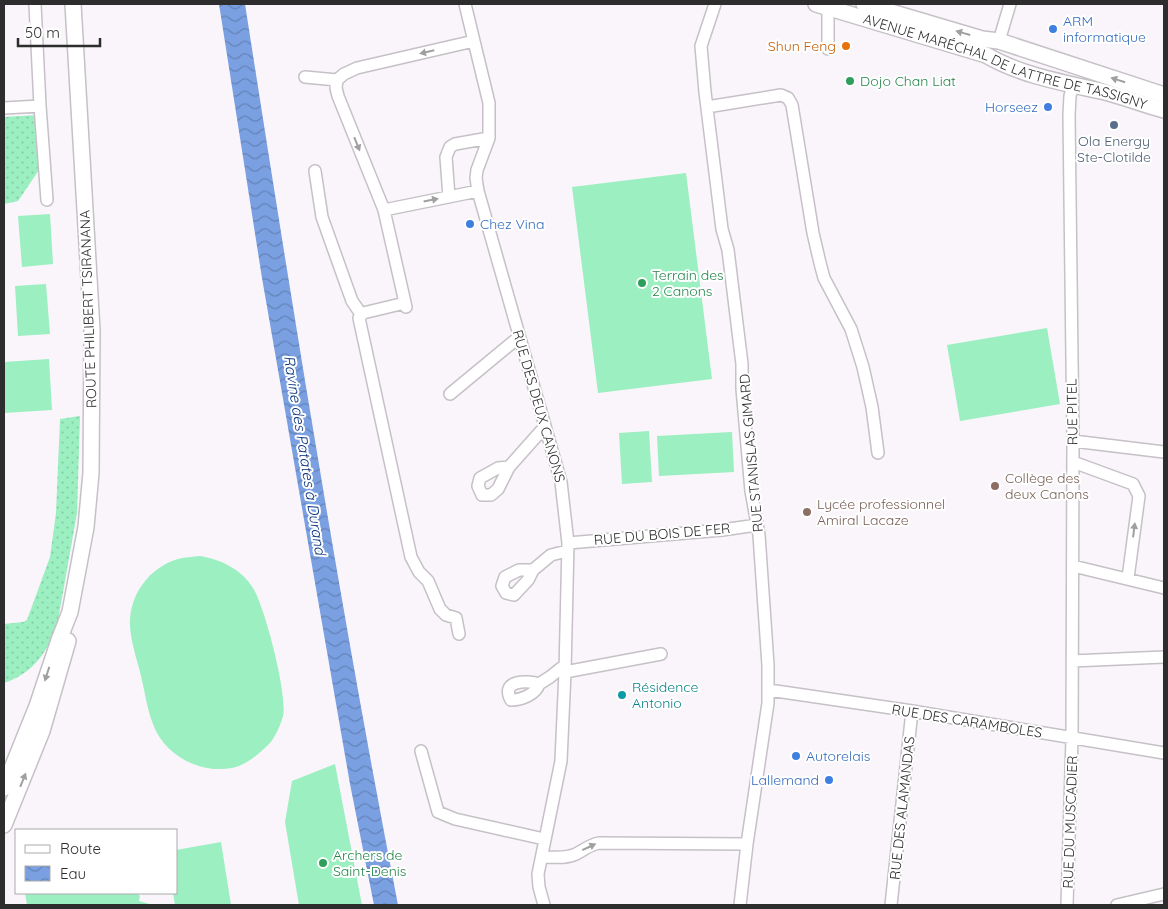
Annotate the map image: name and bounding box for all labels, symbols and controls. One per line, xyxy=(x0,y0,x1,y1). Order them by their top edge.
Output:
street label: AVENUE MARÉCHAL DE LATTRE DE TASSIGNY xyxy=(861,10,1150,114)
place label: ARM informatique xyxy=(1063,12,1146,46)
scale bar xyxy=(18,15,100,47)
text: 50 m xyxy=(25,23,60,42)
marker: ARM informatique xyxy=(1047,23,1059,35)
one-way arrow xyxy=(955,28,970,36)
place label: Shun Feng xyxy=(768,37,836,55)
marker: Shun Feng xyxy=(840,40,852,52)
one-way arrow xyxy=(419,48,434,56)
place label: Dojo Chan Liat xyxy=(860,72,956,90)
marker: Dojo Chan Liat xyxy=(844,75,856,87)
one-way arrow xyxy=(1110,76,1125,83)
place label: Horseez xyxy=(985,98,1038,116)
marker: Horseez xyxy=(1042,101,1054,113)
marker: Ola Energy Ste-Clotilde xyxy=(1108,119,1120,131)
place label: Ola Energy Ste-Clotilde xyxy=(1077,132,1151,166)
one-way arrow xyxy=(353,137,361,152)
one-way arrow xyxy=(423,196,439,204)
street label: ROUTE PHILIBERT TSIRANANA xyxy=(76,210,100,408)
place label: Chez Vina xyxy=(480,215,544,233)
marker: Chez Vina xyxy=(464,218,476,230)
place label: Terrain des 2 Canons xyxy=(652,266,724,300)
marker: Terrain des 2 Canons xyxy=(636,277,648,289)
street label: RUE DES DEUX CANONS xyxy=(509,328,569,485)
water label: Ravine des Patates à Durand xyxy=(280,354,330,558)
street label: RUE STANISLAS GIMARD xyxy=(735,373,767,533)
street label: RUE PITEL xyxy=(1062,378,1082,446)
place label: Collège des deux Canons xyxy=(1005,469,1089,503)
marker: Collège des deux Canons xyxy=(989,480,1001,492)
place label: Lycée professionnel Amiral Lacaze xyxy=(817,495,945,529)
marker: Lycée professionnel Amiral Lacaze xyxy=(801,506,813,518)
street label: RUE DU BOIS DE FER xyxy=(593,519,731,549)
one-way arrow xyxy=(1130,522,1138,538)
one-way arrow xyxy=(43,667,50,682)
place label: Résidence Antonio xyxy=(632,678,699,712)
marker: Résidence Antonio xyxy=(616,689,628,701)
street label: RUE DES CARAMBOLES xyxy=(890,700,1044,742)
street label: RUE DES ALAMANDAS xyxy=(886,735,918,881)
place label: Autorelais xyxy=(806,747,870,765)
marker: Autorelais xyxy=(790,750,802,762)
street label: RUE DU MUSCADIER xyxy=(1059,755,1081,889)
place label: Lallemand xyxy=(751,771,819,789)
one-way arrow xyxy=(19,773,27,787)
marker: Lallemand xyxy=(823,774,835,786)
legend xyxy=(15,829,178,894)
text: Route xyxy=(60,839,101,858)
one-way arrow xyxy=(581,843,596,851)
place label: Archers de Saint-Denis xyxy=(333,846,406,880)
marker: Archers de Saint-Denis xyxy=(317,857,329,869)
text: Eau xyxy=(60,864,86,883)

